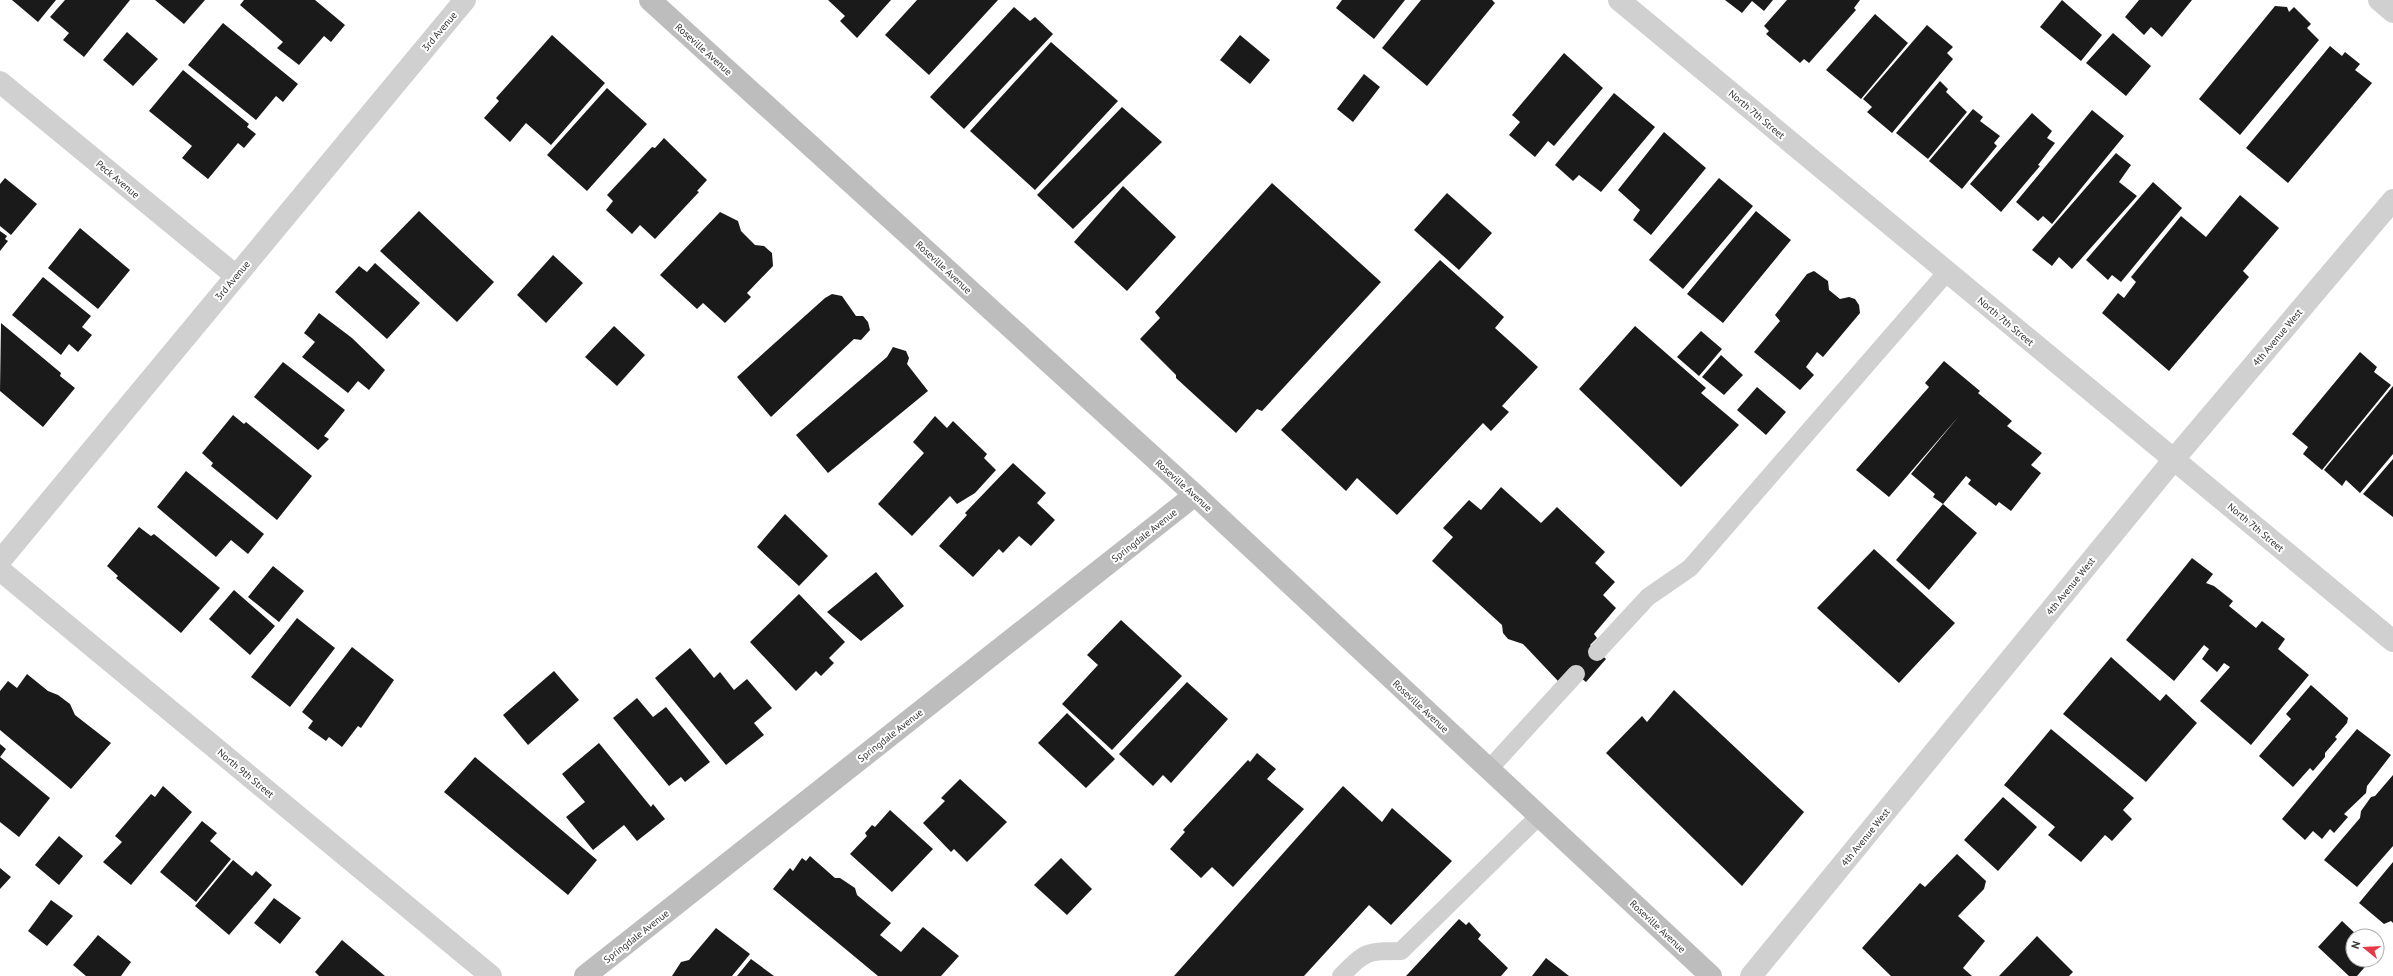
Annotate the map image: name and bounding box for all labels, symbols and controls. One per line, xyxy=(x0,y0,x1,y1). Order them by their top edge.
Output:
street label: 3rd Avenue xyxy=(419,9,460,54)
street label: Roseville Avenue xyxy=(673,20,735,78)
street label: North 7th Street xyxy=(1726,87,1788,142)
street label: Peck Avenue xyxy=(93,157,142,201)
street label: Roseville Avenue xyxy=(913,238,974,297)
street label: 3rd Avenue xyxy=(212,258,253,303)
street label: North 7th Street xyxy=(1975,294,2037,349)
street label: 4th Avenue West xyxy=(2250,306,2306,369)
street label: Roseville Avenue xyxy=(1153,456,1215,514)
street label: North 7th Street xyxy=(2225,500,2287,555)
street label: Springdale Avenue xyxy=(1109,506,1180,565)
street label: 4th Avenue West xyxy=(2043,554,2098,618)
street label: Roseville Avenue xyxy=(1390,677,1451,736)
street label: Springdale Avenue xyxy=(855,706,926,765)
street label: North 9th Street xyxy=(215,746,277,801)
street label: 4th Avenue West xyxy=(1838,805,1893,869)
street label: Roseville Avenue xyxy=(1627,897,1688,956)
street label: Springdale Avenue xyxy=(601,907,672,966)
north arrow xyxy=(2345,928,2385,968)
text: N xyxy=(2348,939,2363,951)

